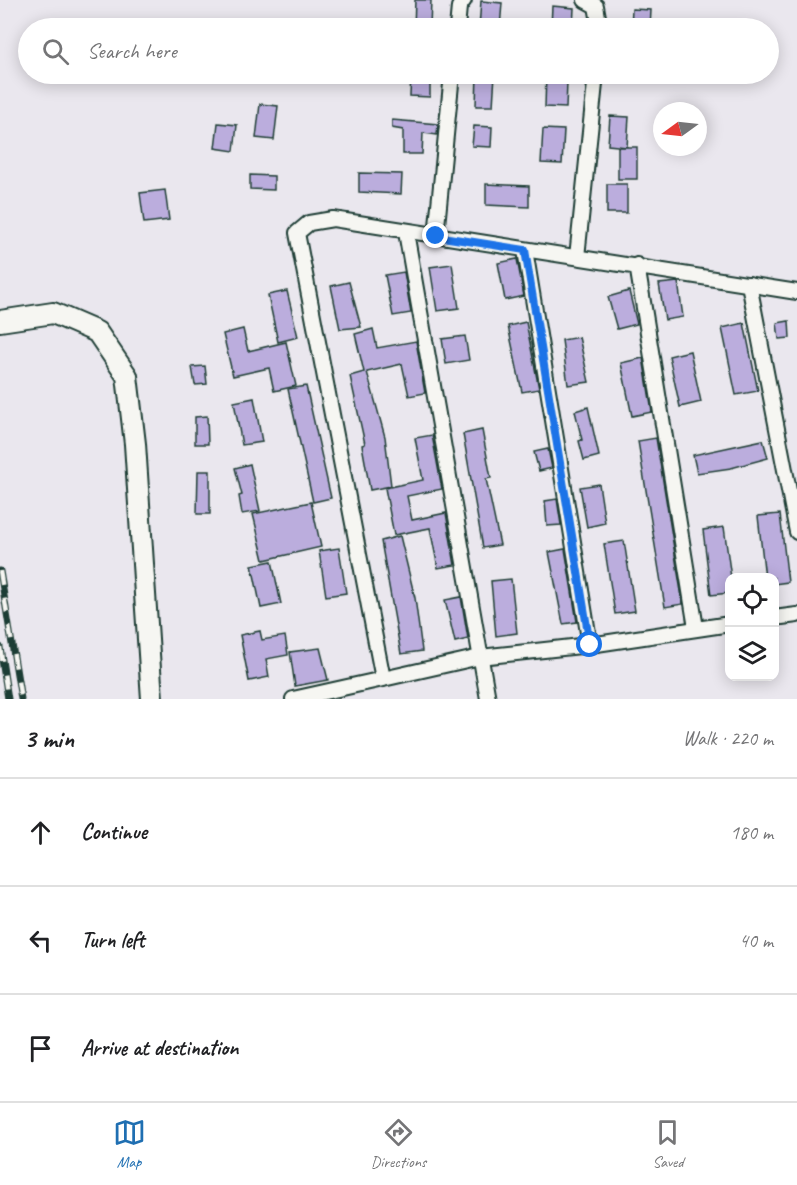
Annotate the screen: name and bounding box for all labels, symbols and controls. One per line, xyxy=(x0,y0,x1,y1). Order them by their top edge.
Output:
search box xyxy=(18,18,779,84)
icon: search xyxy=(39,35,72,68)
text: Search here xyxy=(87,37,177,65)
north arrow xyxy=(653,102,707,156)
route end xyxy=(422,222,448,248)
map controls xyxy=(725,573,779,681)
button: locate xyxy=(725,573,779,627)
button: layers xyxy=(725,627,779,681)
route start xyxy=(576,631,602,657)
text: 3 min xyxy=(24,722,74,755)
text: Walk · 220 m xyxy=(683,726,773,751)
icon: ahead xyxy=(24,816,57,849)
text: Continue xyxy=(81,818,147,846)
text: 180 m xyxy=(730,820,773,845)
icon: left xyxy=(24,924,57,957)
text: Turn left xyxy=(81,926,145,954)
text: 40 m xyxy=(739,928,773,953)
icon: arrive xyxy=(24,1032,57,1065)
text: Arrive at destination xyxy=(81,1034,238,1062)
tab: Map xyxy=(113,1116,146,1172)
tab: Directions xyxy=(371,1116,426,1172)
tab: Saved xyxy=(651,1116,684,1172)

